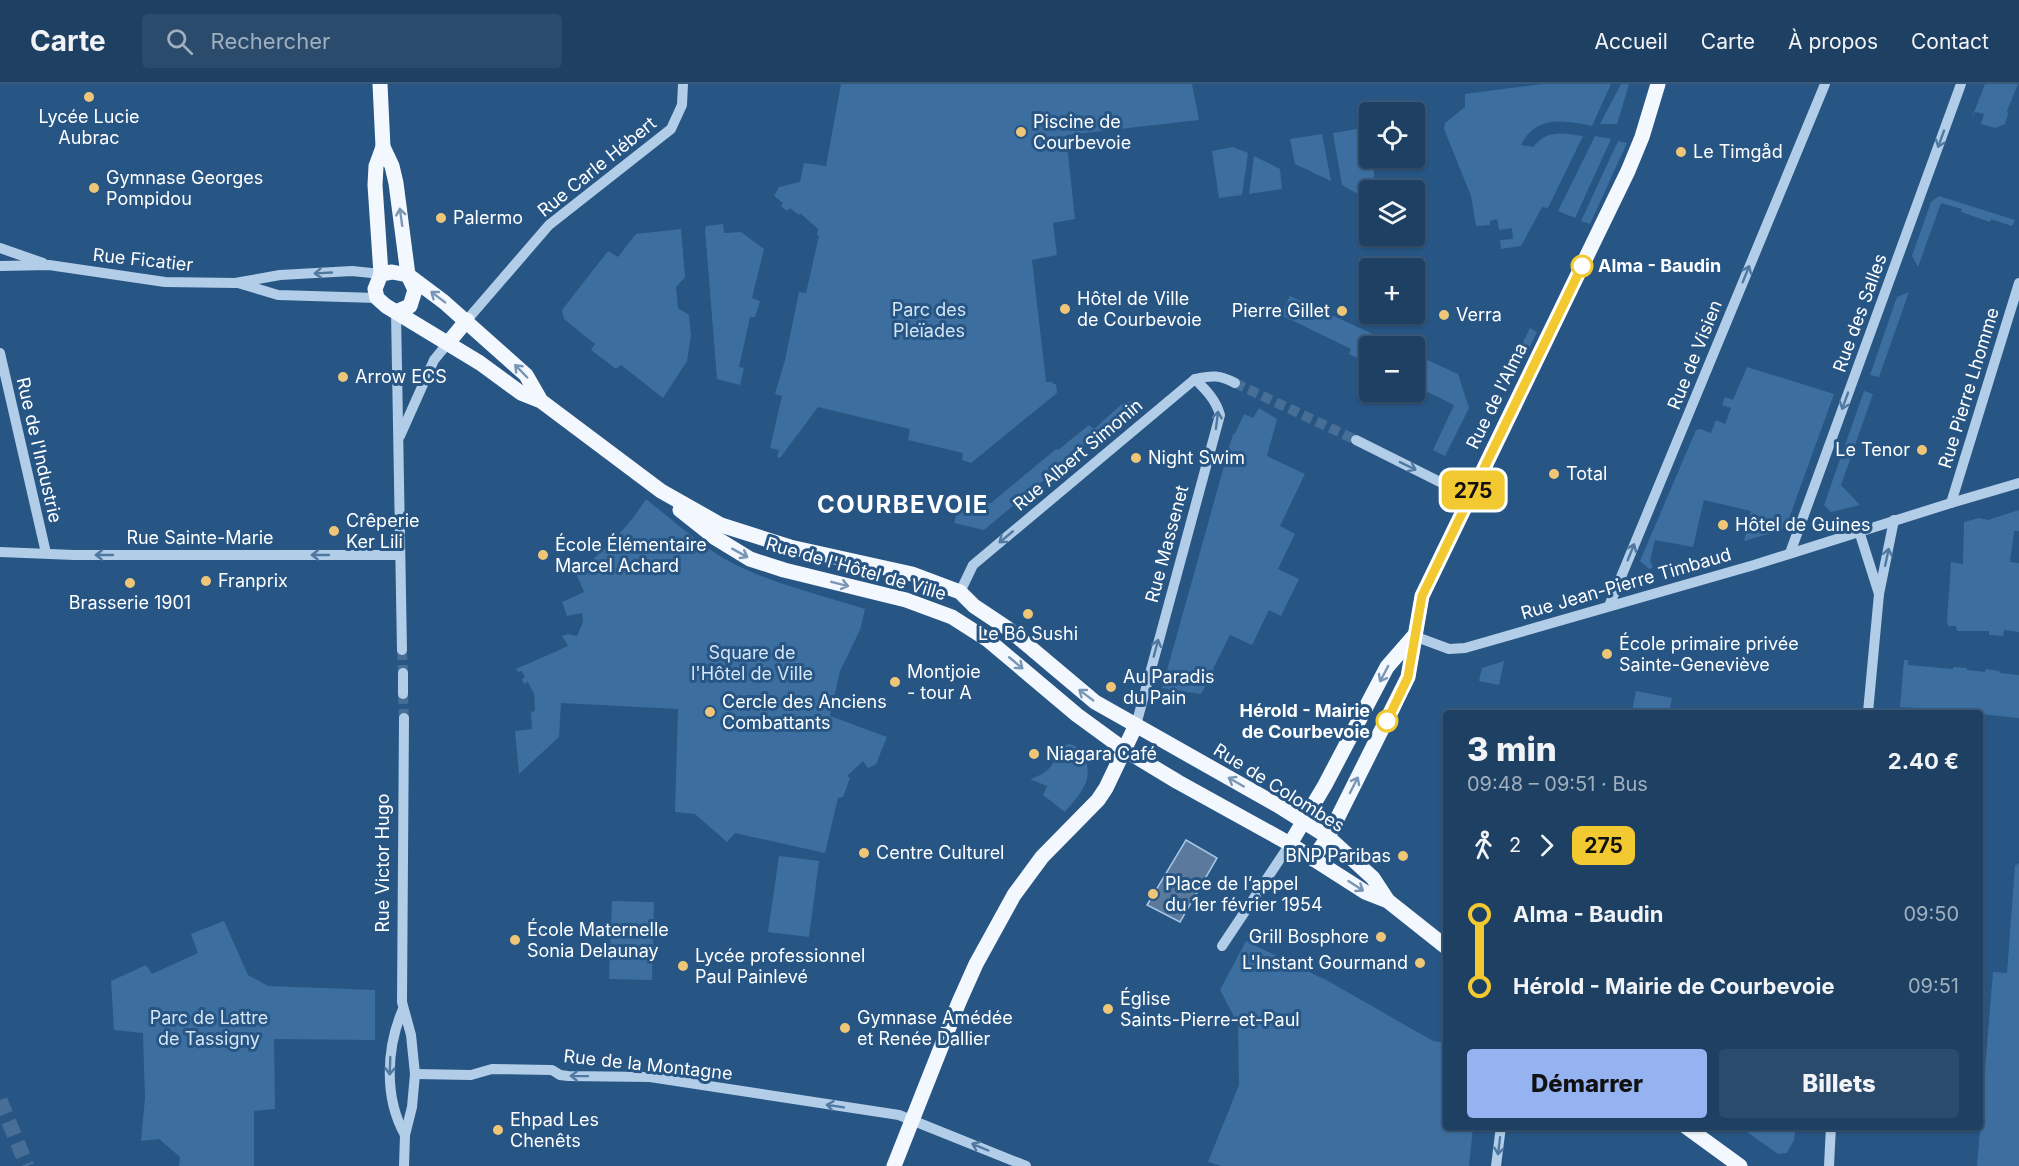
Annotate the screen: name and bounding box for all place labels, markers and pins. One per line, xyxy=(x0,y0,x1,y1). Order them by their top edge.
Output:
marker: Lycée Lucie Aubrac xyxy=(82,90,96,104)
place label: Lycée Lucie Aubrac xyxy=(38,106,140,148)
place label: Piscine de Courbevoie xyxy=(1033,111,1131,153)
marker: Piscine de Courbevoie xyxy=(1014,125,1028,139)
place label: Le Timgåd xyxy=(1693,141,1783,162)
marker: Le Timgåd xyxy=(1674,145,1688,159)
place label: Gymnase Georges Pompidou xyxy=(106,167,263,209)
marker: Gymnase Georges Pompidou xyxy=(87,181,101,195)
place label: Palermo xyxy=(453,207,523,228)
marker: Palermo xyxy=(434,211,448,225)
marker: Alma - Baudin xyxy=(1571,255,1593,277)
place label: Alma - Baudin xyxy=(1598,255,1721,276)
place label: Hôtel de Ville de Courbevoie xyxy=(1077,288,1202,330)
place label: Pierre Gillet xyxy=(1232,300,1330,321)
marker: Hôtel de Ville de Courbevoie xyxy=(1058,302,1072,316)
marker: Pierre Gillet xyxy=(1335,304,1349,318)
place label: Verra xyxy=(1456,304,1502,325)
marker: Verra xyxy=(1437,308,1451,322)
place label: Arrow ECS xyxy=(355,366,447,387)
marker: Arrow ECS xyxy=(336,370,350,384)
place label: Le Tenor xyxy=(1835,439,1910,460)
marker: Le Tenor xyxy=(1915,443,1929,457)
place label: Night Swim xyxy=(1148,447,1245,468)
marker: Night Swim xyxy=(1129,451,1143,465)
place label: Total xyxy=(1566,463,1607,484)
marker: Total xyxy=(1547,467,1561,481)
place label: Crêperie Ker Lili xyxy=(346,510,420,552)
place label: Hôtel de Guines xyxy=(1735,514,1870,535)
marker: Hôtel de Guines xyxy=(1716,518,1730,532)
marker: Crêperie Ker Lili xyxy=(327,524,341,538)
place label: École Élémentaire Marcel Achard xyxy=(555,533,707,576)
marker: École Élémentaire Marcel Achard xyxy=(536,548,550,562)
place label: Franprix xyxy=(218,570,288,591)
marker: Franprix xyxy=(199,574,213,588)
marker: Brasserie 1901 xyxy=(123,576,137,590)
place label: Brasserie 1901 xyxy=(69,592,191,613)
marker: Le Bô Sushi xyxy=(1021,607,1035,621)
place label: Le Bô Sushi xyxy=(978,623,1078,644)
place label: École primaire privée Sainte-Geneviève xyxy=(1619,632,1799,675)
marker: École primaire privée Sainte-Geneviève xyxy=(1600,647,1614,661)
place label: Montjoie - tour A xyxy=(907,661,981,703)
place label: Au Paradis du Pain xyxy=(1123,666,1215,708)
marker: Montjoie - tour A xyxy=(888,675,902,689)
marker: Au Paradis du Pain xyxy=(1104,680,1118,694)
place label: Cercle des Anciens Combattants xyxy=(722,691,887,733)
place label: Hérold - Mairie de Courbevoie xyxy=(1240,700,1370,742)
marker: Cercle des Anciens Combattants xyxy=(703,705,717,719)
marker: Hérold - Mairie de Courbevoie xyxy=(1376,710,1398,732)
place label: Niagara Café xyxy=(1046,743,1157,764)
marker: Niagara Café xyxy=(1027,747,1041,761)
place label: Centre Culturel xyxy=(876,842,1004,863)
place label: BNP Paribas xyxy=(1285,845,1391,866)
marker: Centre Culturel xyxy=(857,846,871,860)
marker: BNP Paribas xyxy=(1396,849,1410,863)
place label: Place de l’appel du 1er février 1954 xyxy=(1165,873,1323,915)
marker: Place de l’appel du 1er février 1954 xyxy=(1146,887,1160,901)
place label: École Maternelle Sonia Delaunay xyxy=(527,918,669,961)
place label: Grill Bosphore xyxy=(1249,926,1369,947)
marker: Grill Bosphore xyxy=(1374,930,1388,944)
marker: École Maternelle Sonia Delaunay xyxy=(508,933,522,947)
place label: Lycée professionnel Paul Painlevé xyxy=(695,945,865,987)
place label: L'Instant Gourmand xyxy=(1242,952,1408,973)
marker: L'Instant Gourmand xyxy=(1413,956,1427,970)
marker: Lycée professionnel Paul Painlevé xyxy=(676,959,690,973)
place label: Église Saints-Pierre-et-Paul xyxy=(1120,987,1300,1030)
marker: Église Saints-Pierre-et-Paul xyxy=(1101,1002,1115,1016)
place label: Gymnase Amédée et Renée Dallier xyxy=(857,1007,1013,1049)
marker: Gymnase Amédée et Renée Dallier xyxy=(838,1021,852,1035)
place label: Ehpad Les Chenêts xyxy=(510,1109,599,1151)
marker: Ehpad Les Chenêts xyxy=(491,1123,505,1137)

